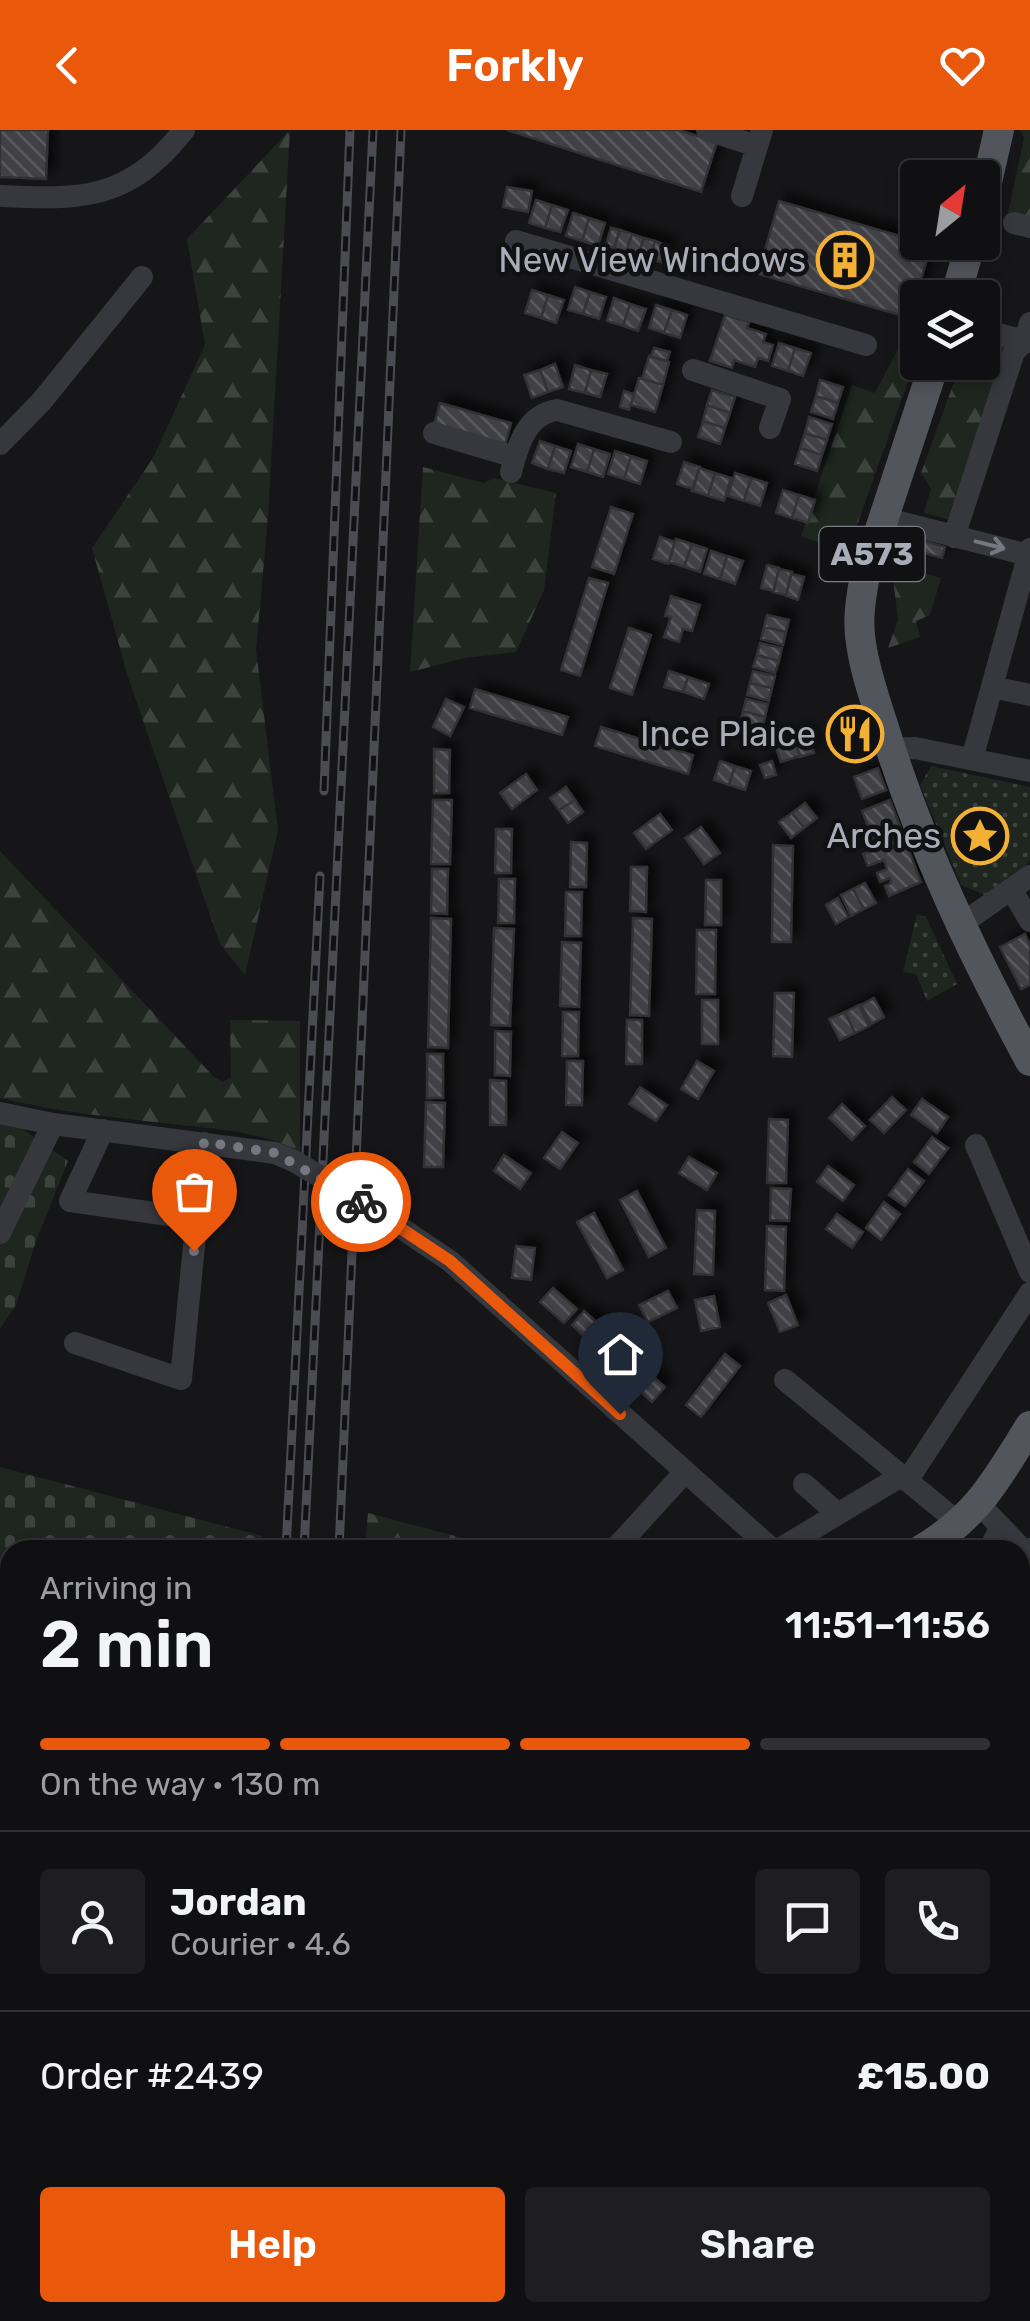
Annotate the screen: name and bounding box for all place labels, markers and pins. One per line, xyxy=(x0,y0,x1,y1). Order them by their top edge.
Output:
building icon: New View Windows xyxy=(815,230,875,290)
place label: New View Windows xyxy=(498,239,806,281)
restaurant icon: Ince Plaice xyxy=(825,704,885,764)
place label: Ince Plaice xyxy=(640,713,816,755)
place icon: Arches xyxy=(950,806,1010,866)
place label: Arches xyxy=(827,815,941,857)
pin xyxy=(152,1149,237,1252)
pin xyxy=(578,1312,663,1415)

